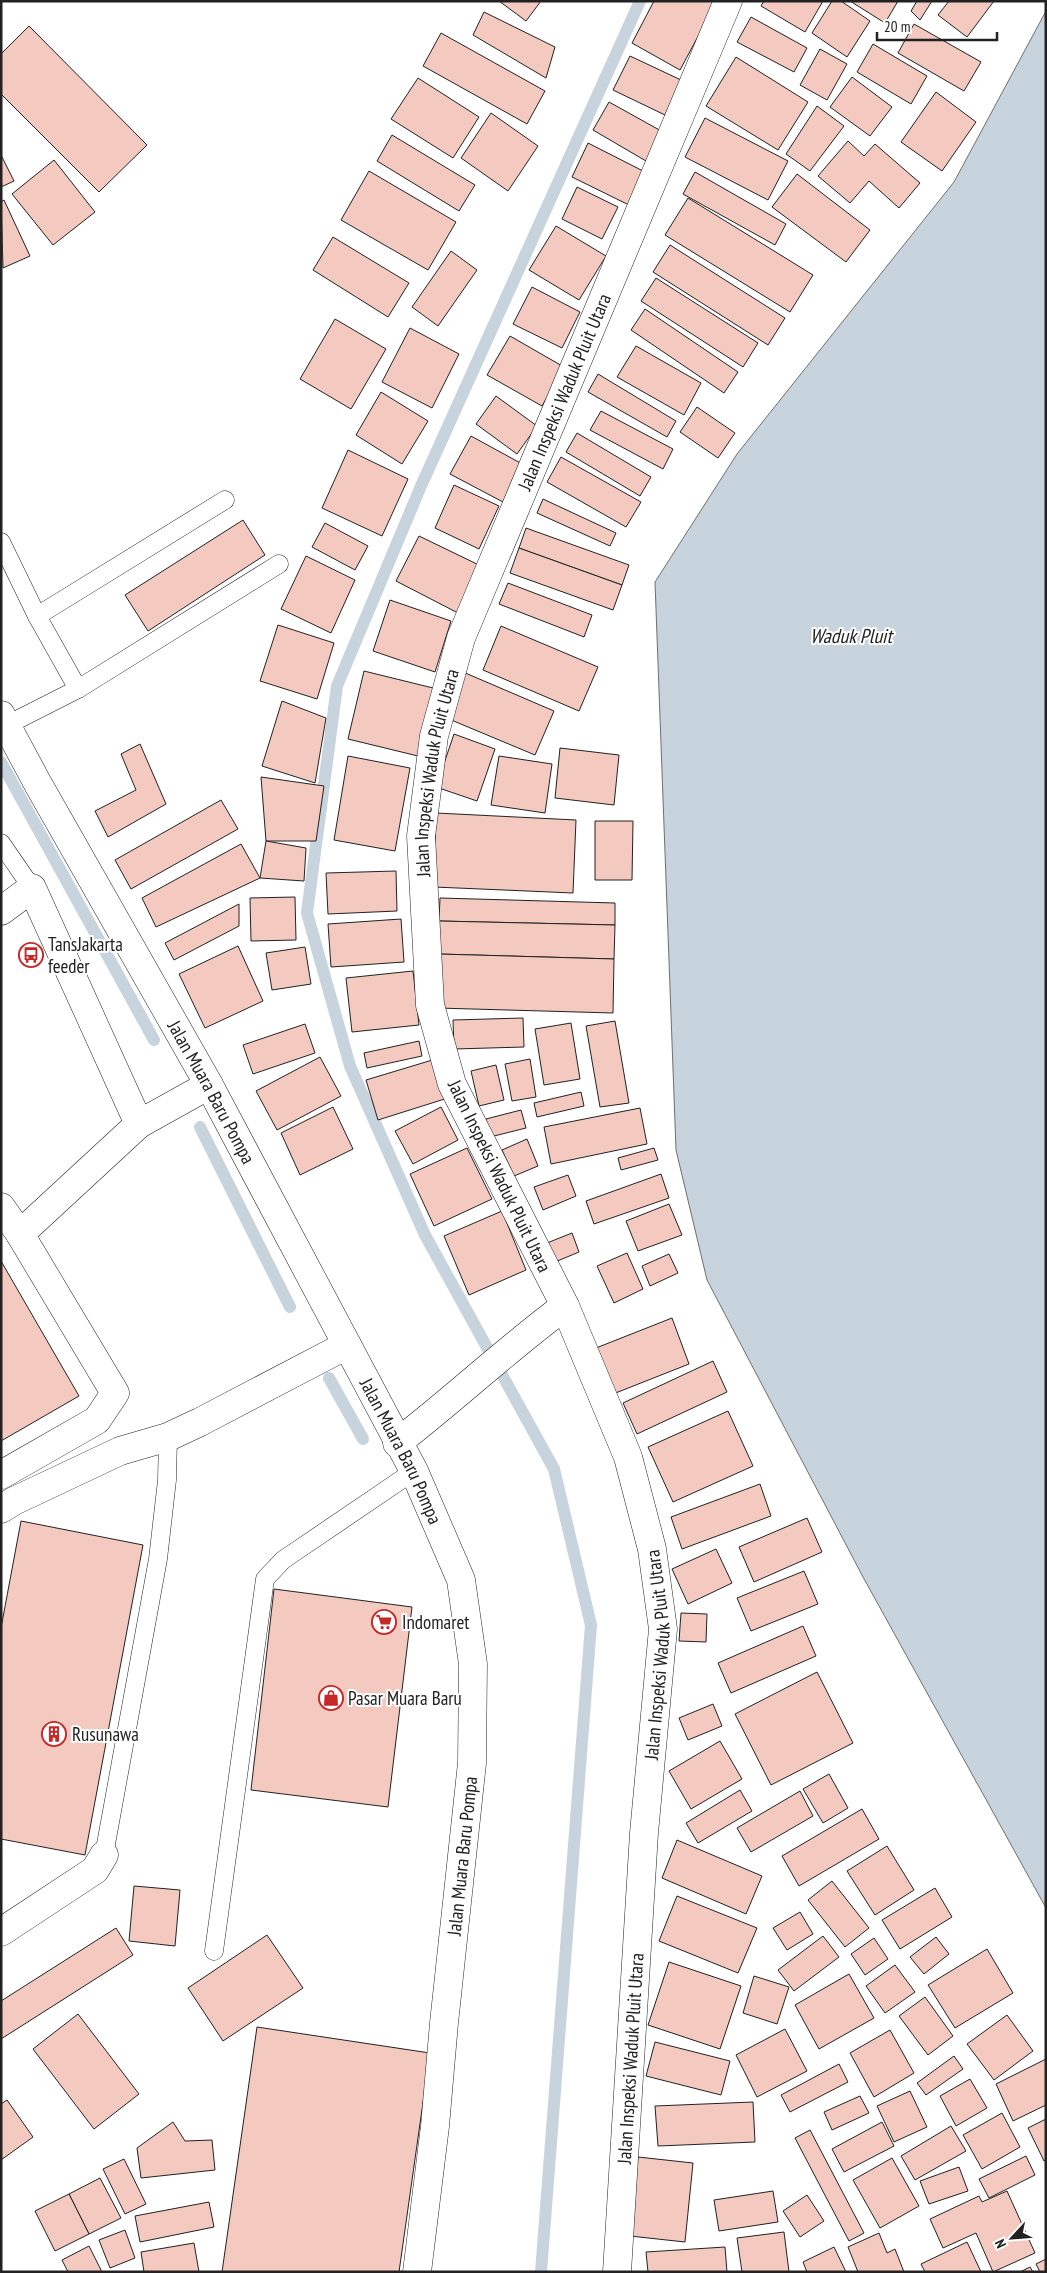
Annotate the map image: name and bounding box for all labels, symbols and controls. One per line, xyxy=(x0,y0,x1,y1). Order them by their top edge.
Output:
scale bar xyxy=(877,10,997,42)
text: 20 m xyxy=(884,17,910,36)
street label: Jalan Inspeksi Waduk Pluit Utara xyxy=(512,290,616,495)
water label: Waduk Pluit xyxy=(810,623,894,649)
street label: Jalan Inspeksi Waduk Pluit Utara xyxy=(409,666,464,879)
place label: TansJakarta feeder xyxy=(48,932,123,978)
bus stop icon: TansJakarta feeder xyxy=(18,942,44,968)
street label: Jalan Muara Baru Pompa xyxy=(162,1015,261,1168)
street label: Jalan Inspeksi Waduk Pluit Utara xyxy=(443,1075,557,1276)
street label: Jalan Muara Baru Pompa xyxy=(354,1373,447,1528)
street label: Jalan Inspeksi Waduk Pluit Utara xyxy=(639,1548,675,1762)
supermarket icon: Indomaret xyxy=(371,1609,397,1635)
place label: Indomaret xyxy=(402,1610,470,1634)
shop icon: Pasar Muara Baru xyxy=(318,1685,344,1711)
place label: Pasar Muara Baru xyxy=(348,1686,462,1710)
building icon: Rusunawa xyxy=(41,1721,67,1747)
place label: Rusunawa xyxy=(72,1722,139,1746)
street label: Jalan Muara Baru Pompa xyxy=(442,1775,482,1938)
street label: Jalan Inspeksi Waduk Pluit Utara xyxy=(612,1952,649,2165)
north arrow xyxy=(987,2213,1037,2263)
text: N xyxy=(991,2236,1010,2251)

